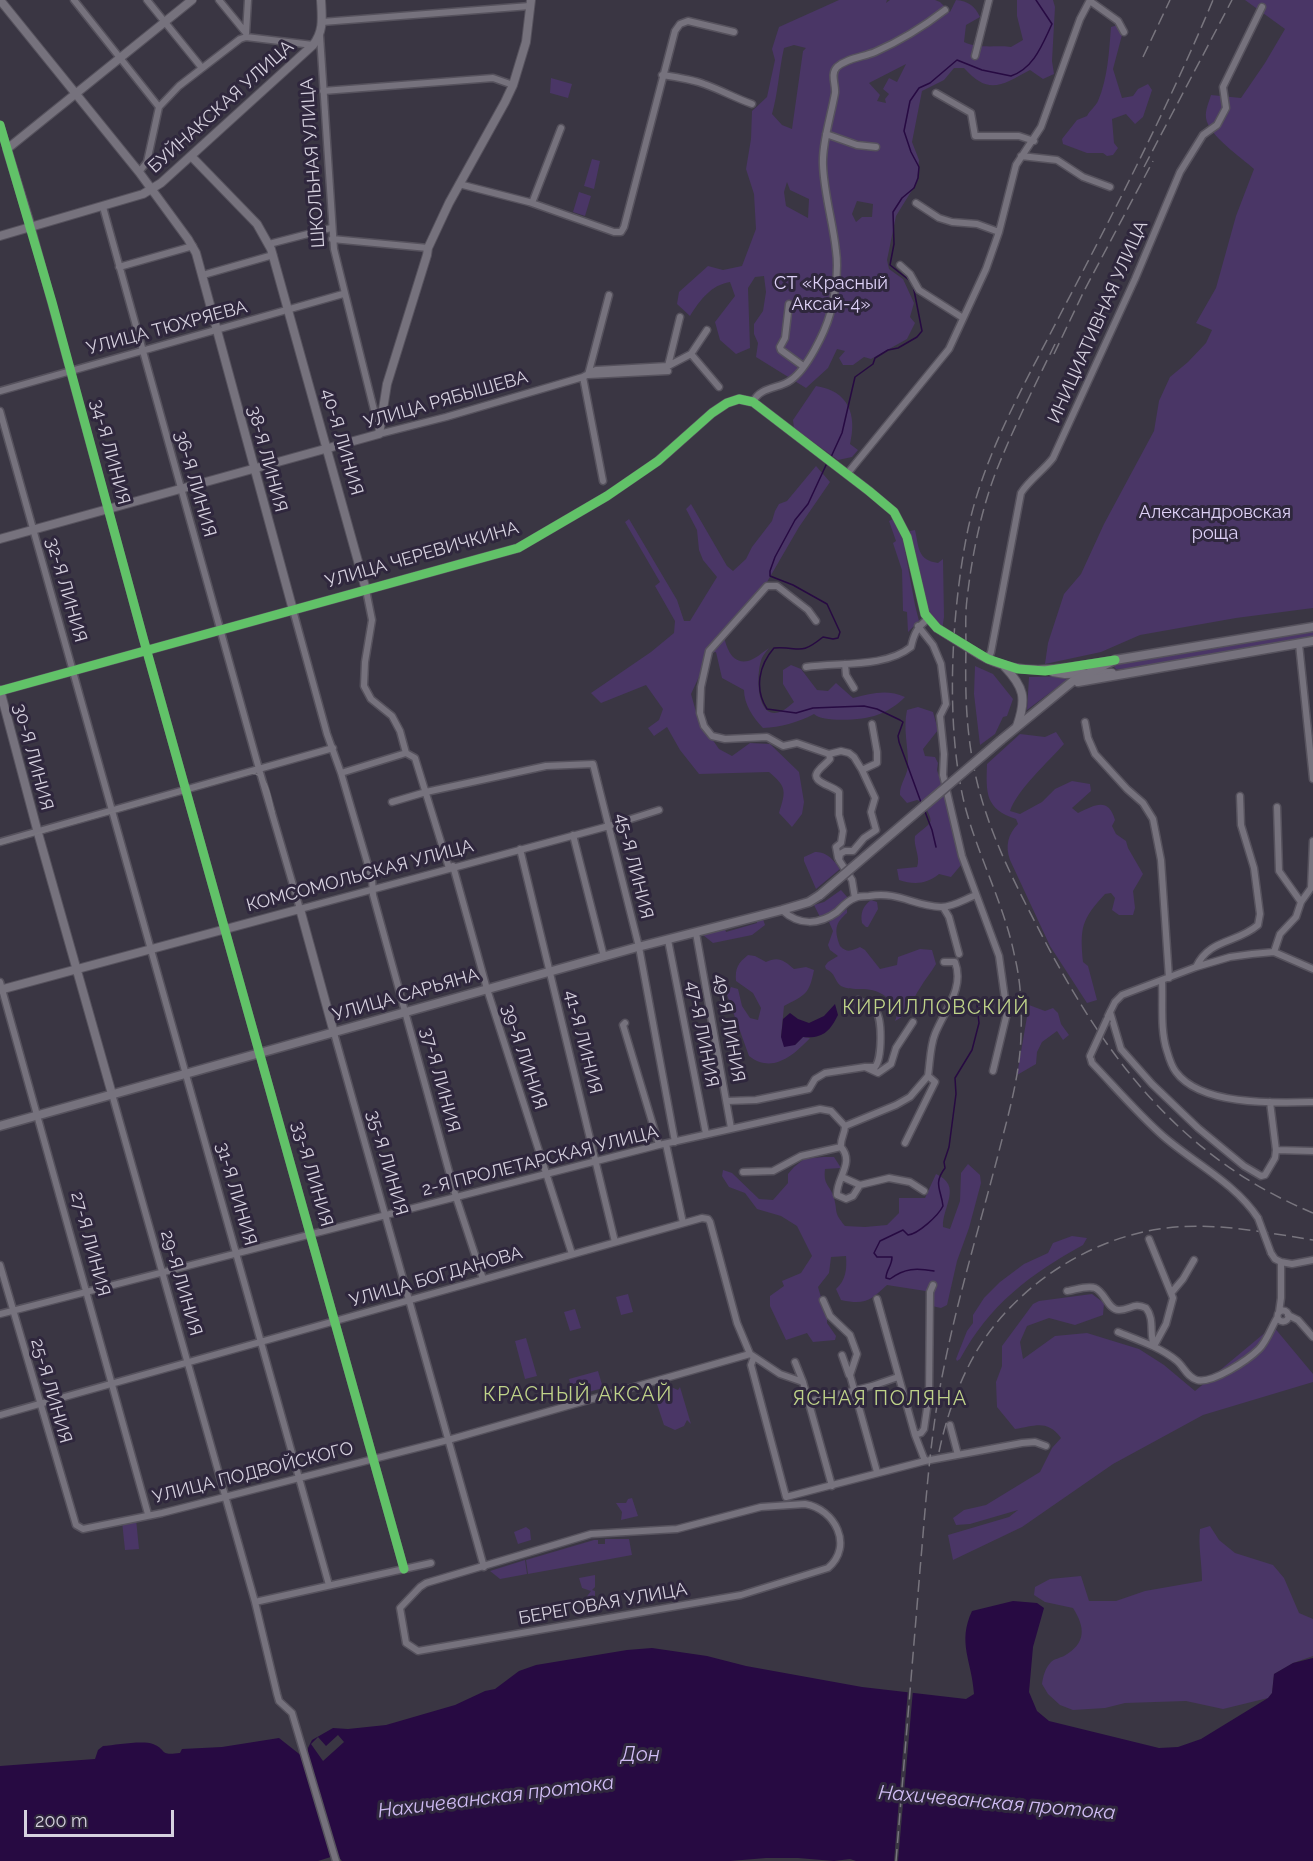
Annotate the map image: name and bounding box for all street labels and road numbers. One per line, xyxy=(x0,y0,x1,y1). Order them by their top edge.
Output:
street label: БУЙНАКСКАЯ УЛИЦА xyxy=(144,36,298,178)
street label: ШКОЛЬНАЯ УЛИЦА xyxy=(296,77,330,249)
street label: ИНИЦИАТИВНАЯ УЛИЦА xyxy=(1043,217,1153,427)
street label: УЛИЦА ТЮХРЯЕВА xyxy=(84,296,250,360)
street label: УЛИЦА РЯБЫШЕВА xyxy=(362,366,530,434)
street label: 40-Я ЛИНИЯ xyxy=(317,386,367,498)
street label: 34-Я ЛИНИЯ xyxy=(86,397,134,507)
street label: 38-Я ЛИНИЯ xyxy=(242,403,292,515)
street label: 36-Я ЛИНИЯ xyxy=(170,428,220,540)
street label: УЛИЦА ЧЕРЕВИЧКИНА xyxy=(323,517,521,593)
street label: 32-Я ЛИНИЯ xyxy=(41,535,91,645)
street label: 30-Я ЛИНИЯ xyxy=(8,701,58,813)
street label: 45-Я ЛИНИЯ xyxy=(610,811,658,921)
street label: КОМСОМОЛЬСКАЯ УЛИЦА xyxy=(244,835,476,917)
street label: УЛИЦА САРЬЯНА xyxy=(330,964,482,1026)
street label: 49-Я ЛИНИЯ xyxy=(709,972,749,1084)
street label: 47-Я ЛИНИЯ xyxy=(681,979,723,1089)
street label: 41-Я ЛИНИЯ xyxy=(560,988,606,1096)
street label: 39-Я ЛИНИЯ xyxy=(497,1002,551,1112)
street label: 37-Я ЛИНИЯ xyxy=(416,1025,464,1135)
street label: 35-Я ЛИНИЯ xyxy=(362,1108,412,1218)
street label: 33-Я ЛИНИЯ xyxy=(287,1119,337,1229)
street label: 2-Я ПРОЛЕТАРСКАЯ УЛИЦА xyxy=(420,1121,660,1201)
street label: 31-Я ЛИНИЯ xyxy=(211,1140,261,1248)
street label: 27-Я ЛИНИЯ xyxy=(66,1189,114,1299)
street label: 29-Я ЛИНИЯ xyxy=(156,1228,206,1338)
street label: УЛИЦА БОГДАНОВА xyxy=(347,1242,525,1312)
street label: 25-Я ЛИНИЯ xyxy=(26,1336,76,1446)
street label: УЛИЦА ПОДВОЙСКОГО xyxy=(150,1438,356,1508)
street label: БЕРЕГОВАЯ УЛИЦА xyxy=(517,1579,689,1629)

